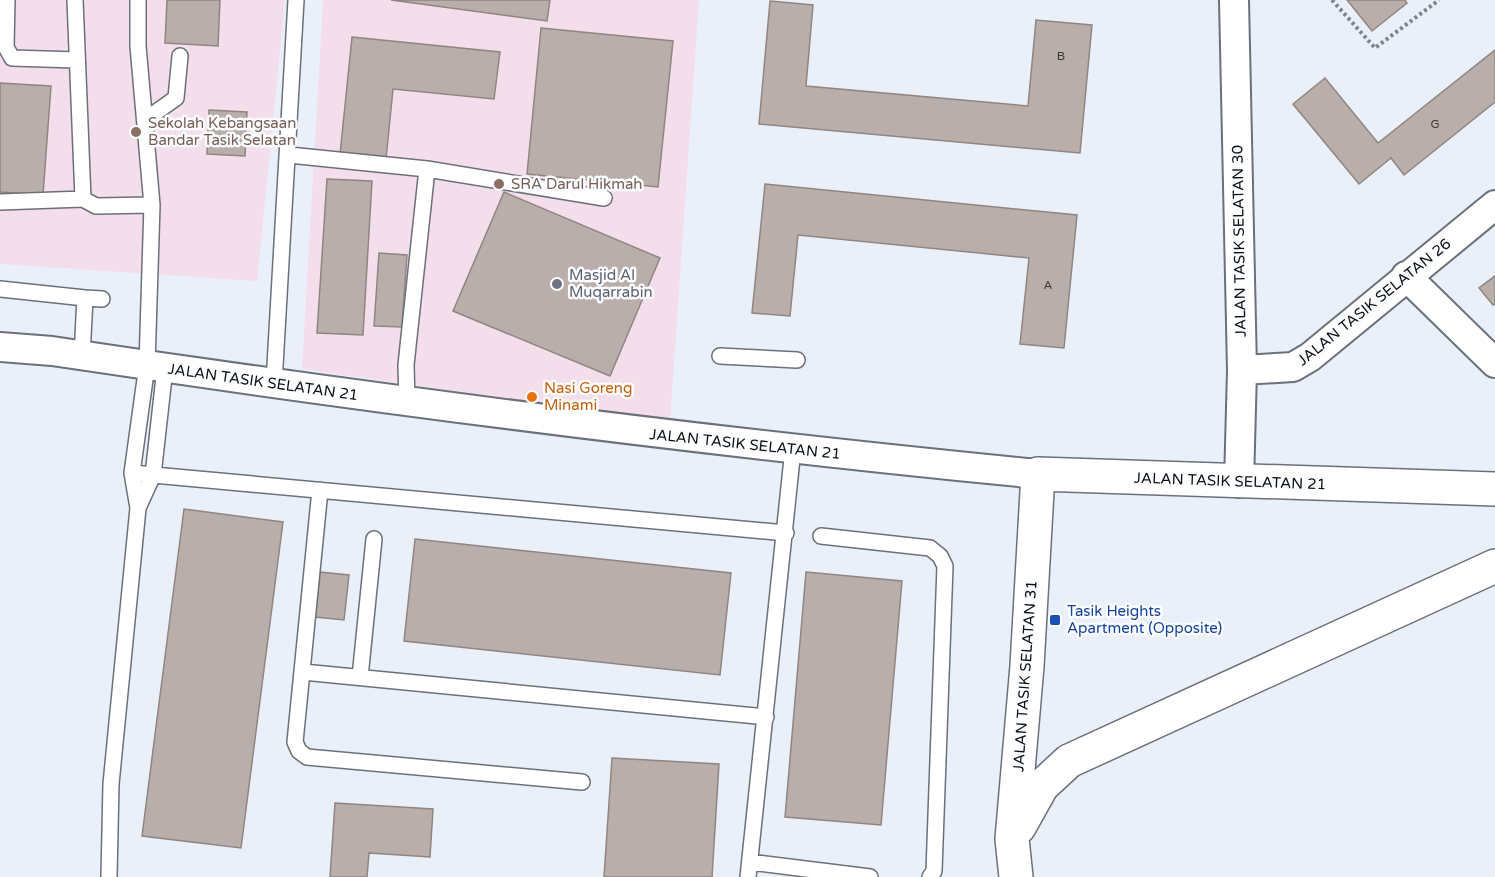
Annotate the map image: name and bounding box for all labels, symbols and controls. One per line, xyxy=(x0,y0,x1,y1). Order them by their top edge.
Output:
house number: B xyxy=(1057,49,1065,63)
place label: Sekolah Kebangsaan Bandar Tasik Selatan xyxy=(148,114,296,149)
house number: G xyxy=(1430,117,1440,131)
marker: Sekolah Kebangsaan Bandar Tasik Selatan xyxy=(129,125,143,139)
street label: JALAN TASIK SELATAN 30 xyxy=(1228,145,1250,337)
place label: SRA Darul Hikmah xyxy=(511,175,643,193)
marker: SRA Darul Hikmah xyxy=(492,177,506,191)
street label: JALAN TASIK SELATAN 26 xyxy=(1294,235,1454,369)
place label: Masjid Al Muqarrabin xyxy=(569,266,653,301)
marker: Masjid Al Muqarrabin xyxy=(550,277,564,291)
house number: A xyxy=(1044,278,1053,292)
street label: JALAN TASIK SELATAN 21 xyxy=(167,360,359,404)
place label: Nasi Goreng Minami xyxy=(544,379,632,414)
marker: Nasi Goreng Minami xyxy=(525,390,539,404)
street label: JALAN TASIK SELATAN 21 xyxy=(649,425,841,463)
street label: JALAN TASIK SELATAN 21 xyxy=(1134,469,1326,493)
street label: JALAN TASIK SELATAN 31 xyxy=(1009,580,1041,772)
place label: Tasik Heights Apartment (Opposite) xyxy=(1067,602,1222,637)
marker: Tasik Heights Apartment (Opposite) xyxy=(1048,613,1062,627)

